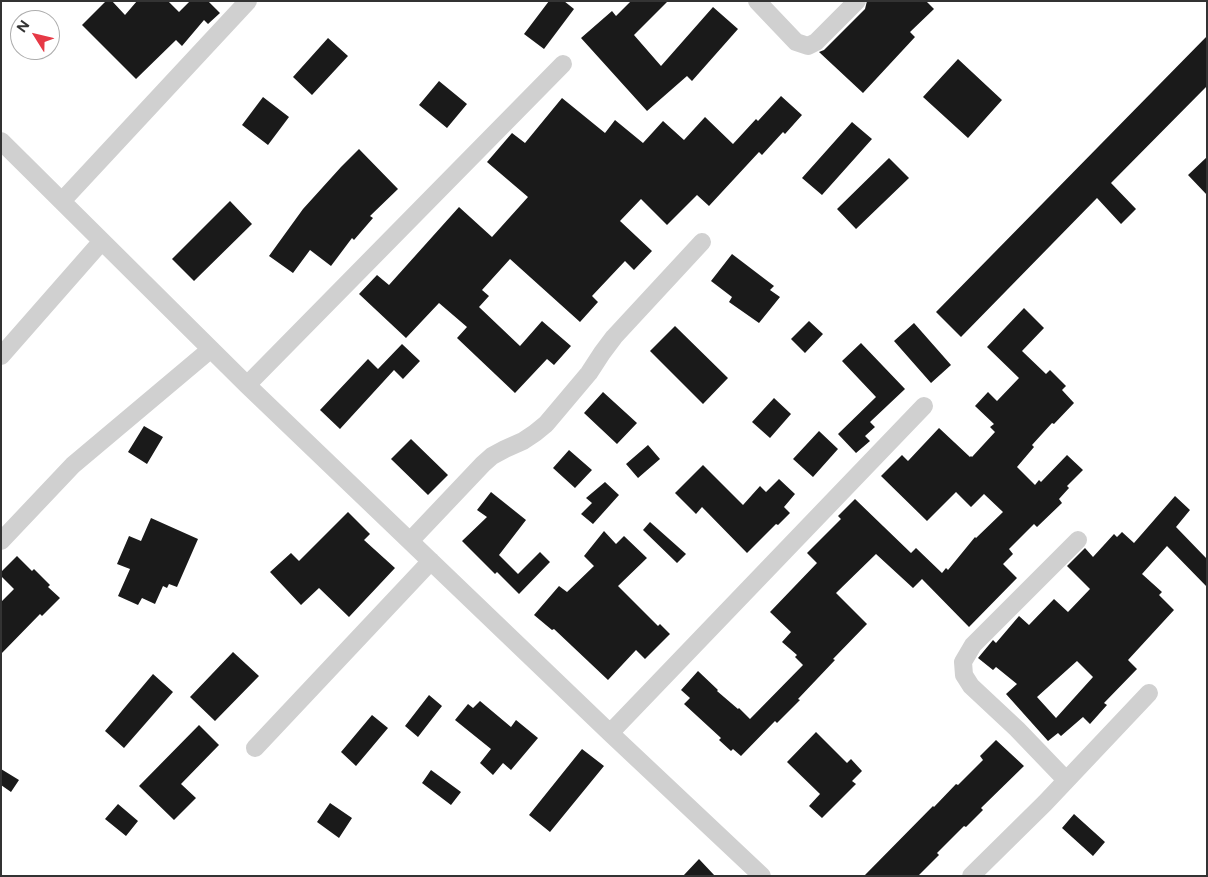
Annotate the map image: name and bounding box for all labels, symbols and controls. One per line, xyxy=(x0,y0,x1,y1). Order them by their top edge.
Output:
north arrow xyxy=(10,10,60,60)
text: N xyxy=(13,17,33,36)

